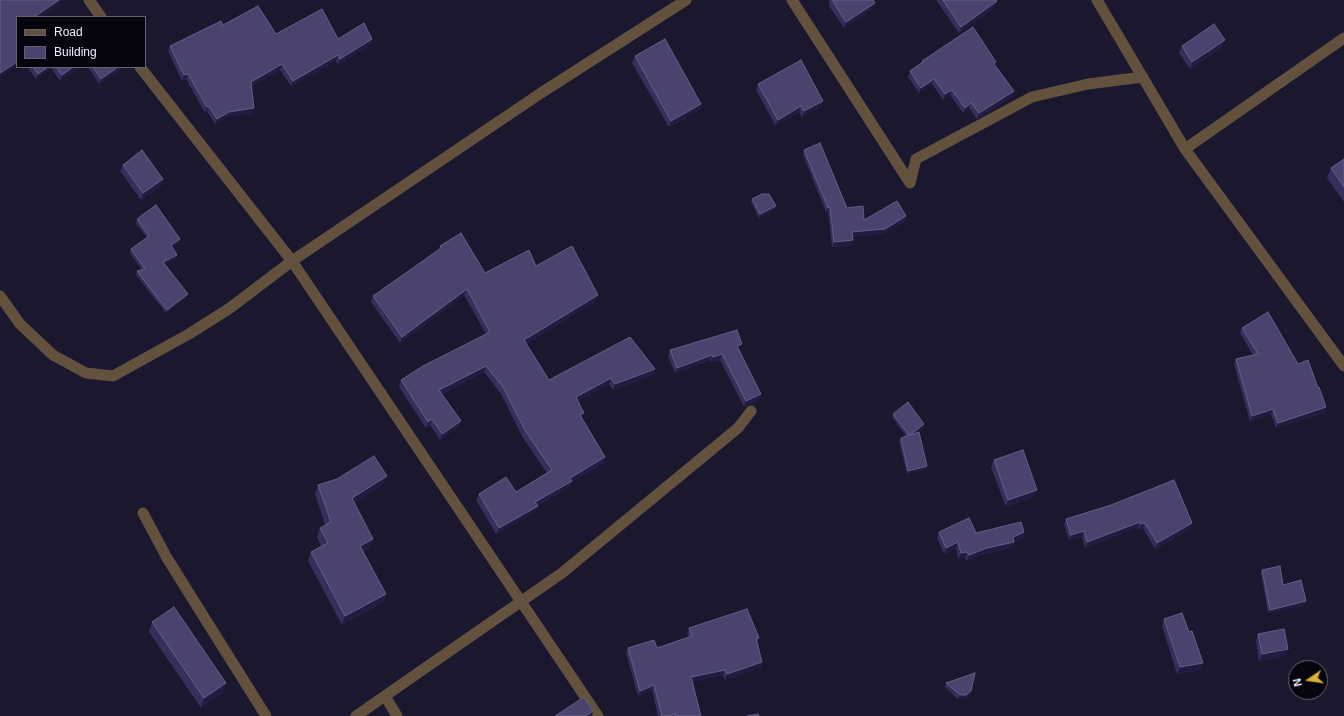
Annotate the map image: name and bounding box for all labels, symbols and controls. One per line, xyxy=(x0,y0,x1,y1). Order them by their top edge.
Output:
legend xyxy=(16,16,146,68)
text: Road xyxy=(54,25,83,39)
text: Building xyxy=(54,45,97,59)
north arrow xyxy=(1288,660,1328,700)
text: N xyxy=(1291,677,1304,688)

